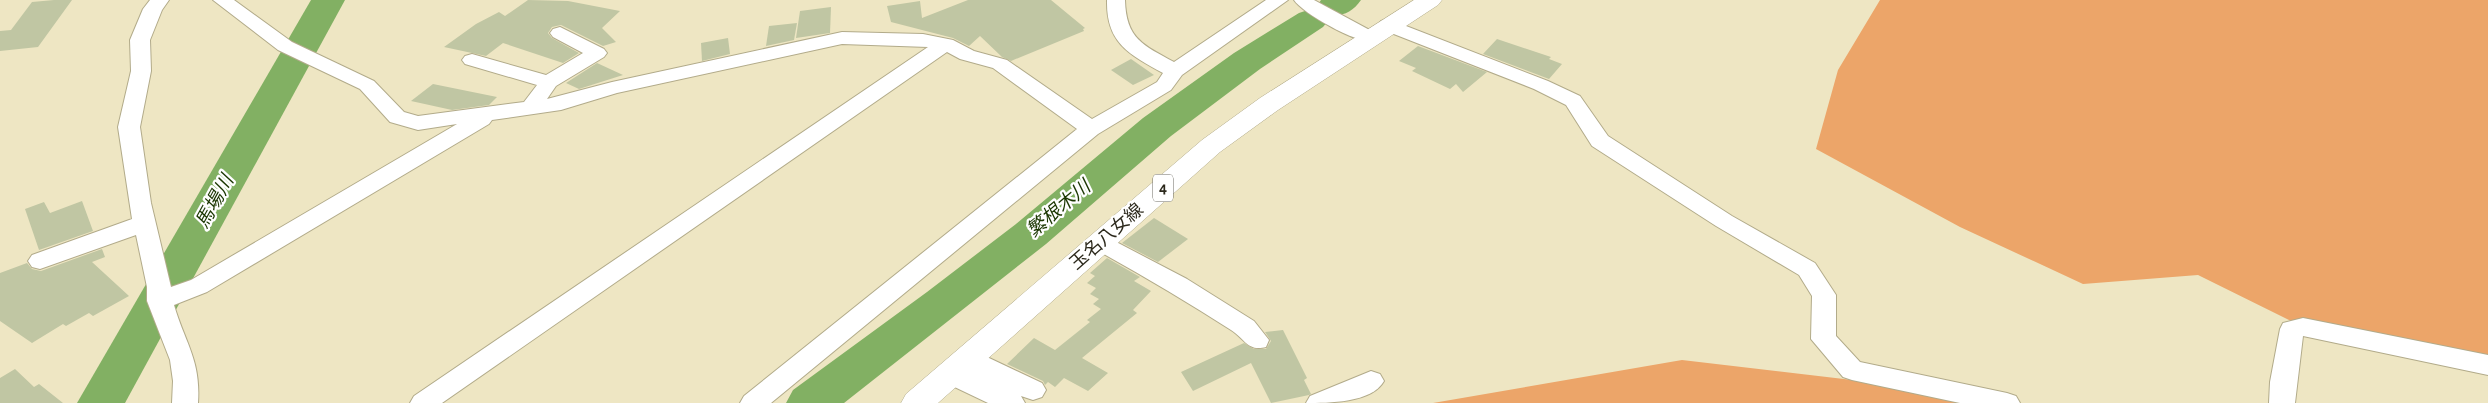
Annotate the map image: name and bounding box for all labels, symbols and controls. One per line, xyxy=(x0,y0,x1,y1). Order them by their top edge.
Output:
water label: 馬場川 xyxy=(192,170,238,232)
water label: 繁根木川 xyxy=(1022,174,1096,241)
road number: 4 xyxy=(1153,174,1173,202)
street label: 玉名八女線 xyxy=(1066,199,1147,273)

